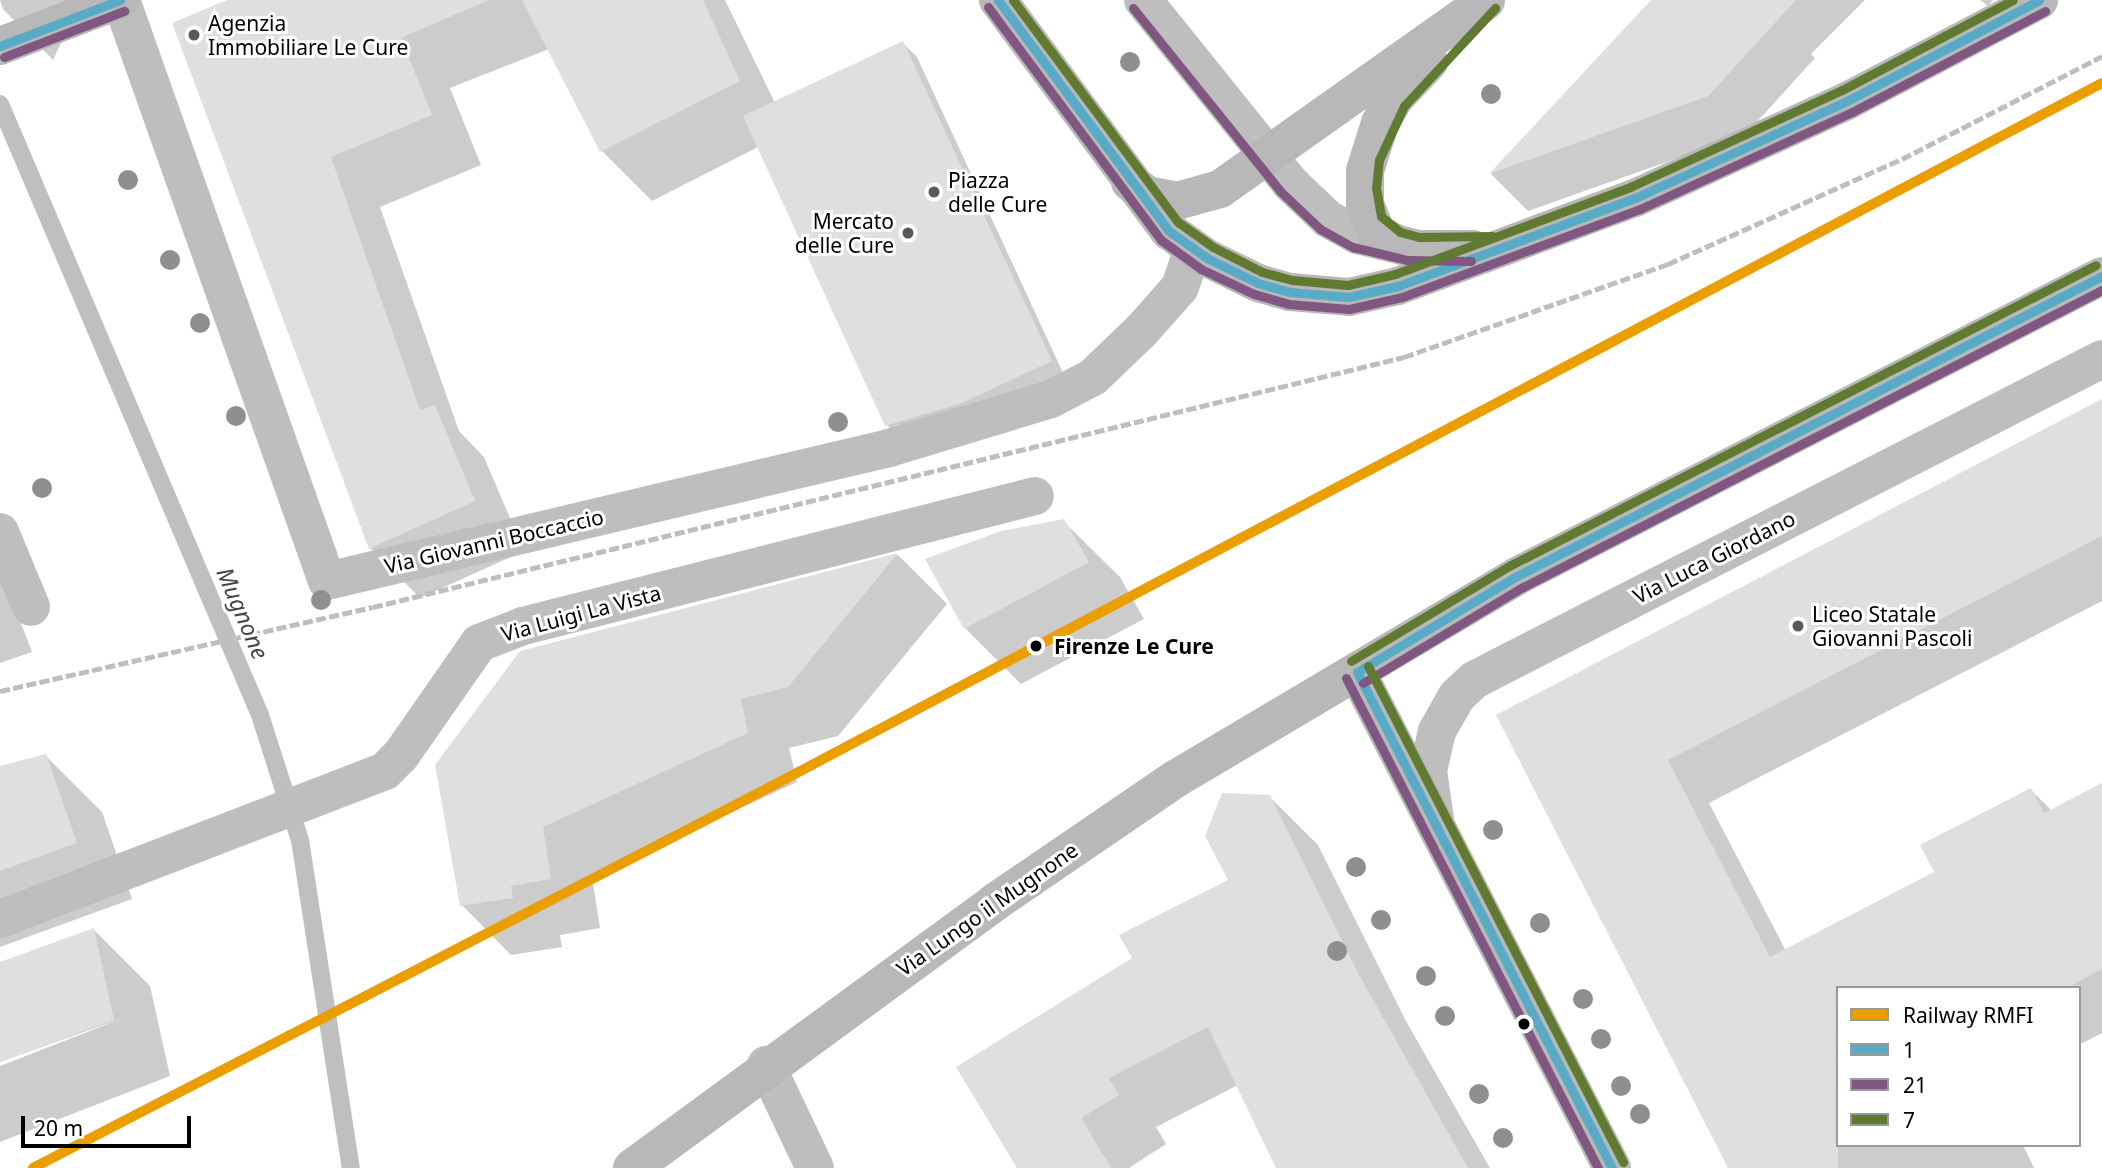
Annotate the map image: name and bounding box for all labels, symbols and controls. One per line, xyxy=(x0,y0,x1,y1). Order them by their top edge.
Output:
place label: Agenzia Immobiliare Le Cure xyxy=(208,10,408,60)
marker: Agenzia Immobiliare Le Cure xyxy=(186,27,202,43)
place label: Piazza delle Cure xyxy=(948,167,1047,217)
marker: Piazza delle Cure xyxy=(926,184,942,200)
place label: Mercato delle Cure xyxy=(795,208,894,258)
marker: Mercato delle Cure xyxy=(900,225,916,241)
street label: Via Giovanni Boccaccio xyxy=(382,504,606,578)
street label: Via Luca Giordano xyxy=(1629,505,1799,609)
water label: Mugnone xyxy=(211,563,275,663)
street label: Via Luigi La Vista xyxy=(498,580,664,646)
place label: Liceo Statale Giovanni Pascoli xyxy=(1812,601,1972,651)
marker: Liceo Statale Giovanni Pascoli xyxy=(1790,618,1806,634)
place label: Firenze Le Cure xyxy=(1054,633,1214,659)
marker: Firenze Le Cure xyxy=(1025,635,1047,657)
street label: Via Lungo il Mugnone xyxy=(892,837,1082,981)
legend xyxy=(1836,986,2081,1147)
text: Railway RMFI xyxy=(1903,1001,2033,1029)
unlabelled marker xyxy=(1517,1017,1531,1031)
text: 1 xyxy=(1903,1036,1915,1064)
text: 21 xyxy=(1903,1071,1927,1099)
scale bar xyxy=(24,1102,194,1146)
text: 7 xyxy=(1903,1106,1915,1134)
text: 20 m xyxy=(34,1114,83,1142)

